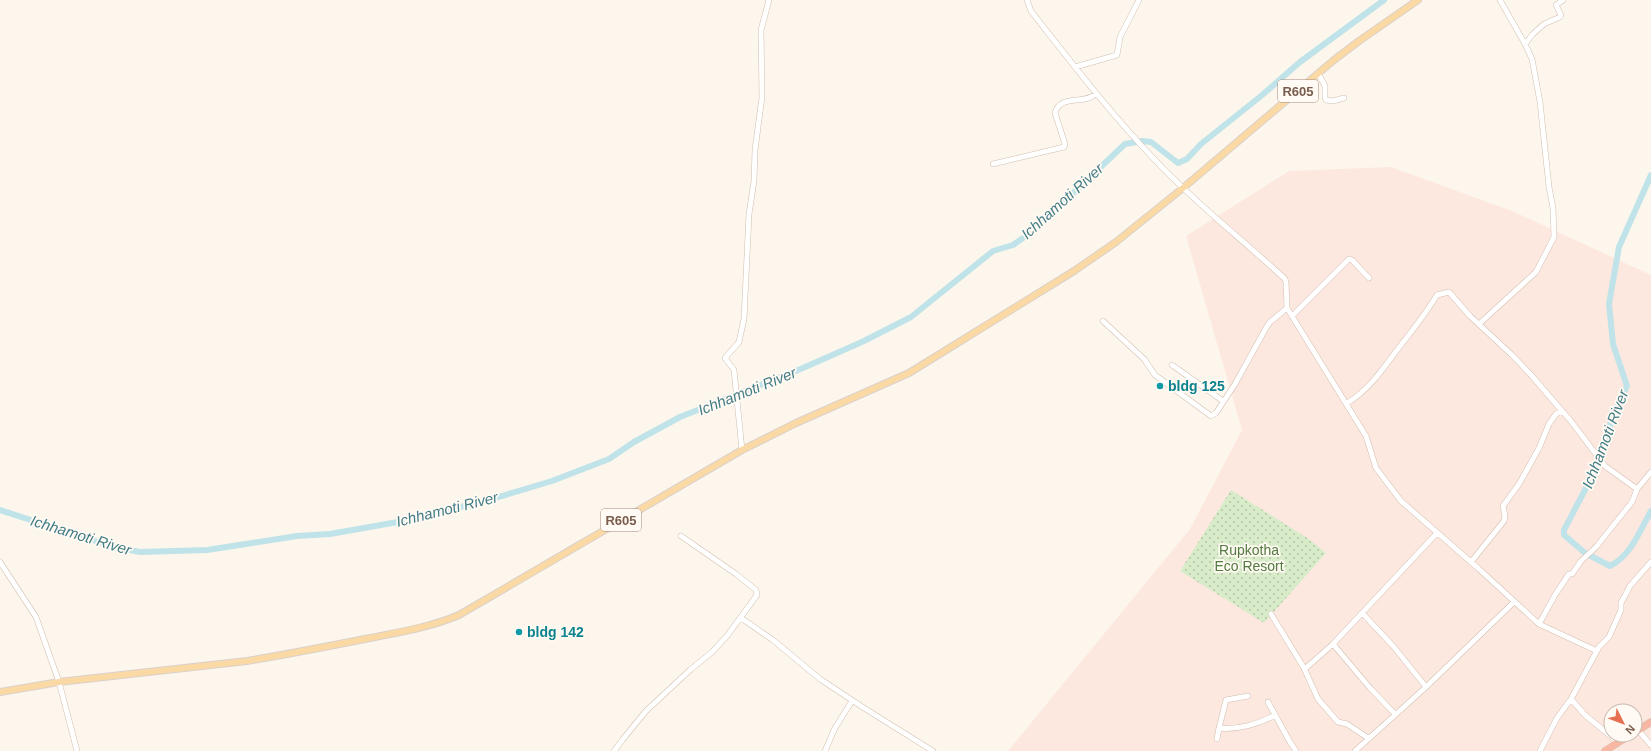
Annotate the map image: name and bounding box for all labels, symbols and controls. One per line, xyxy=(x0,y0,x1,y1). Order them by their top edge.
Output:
road number: R605 xyxy=(1278,80,1318,102)
water label: Ichhamoti River xyxy=(1018,159,1107,242)
water label: Ichhamoti River xyxy=(696,363,799,418)
place label: bldg 125 xyxy=(1168,378,1225,394)
marker: bldg 125 xyxy=(1155,381,1165,391)
water label: Ichhamoti River xyxy=(1578,386,1632,491)
water label: Ichhamoti River xyxy=(394,488,501,530)
road number: R605 xyxy=(601,509,641,531)
water label: Ichhamoti River xyxy=(29,512,134,559)
park label: Rupkotha Eco Resort xyxy=(1214,542,1284,574)
place label: bldg 142 xyxy=(527,624,584,640)
marker: bldg 142 xyxy=(514,627,524,637)
north arrow xyxy=(1603,703,1643,743)
text: N xyxy=(1623,723,1638,737)

